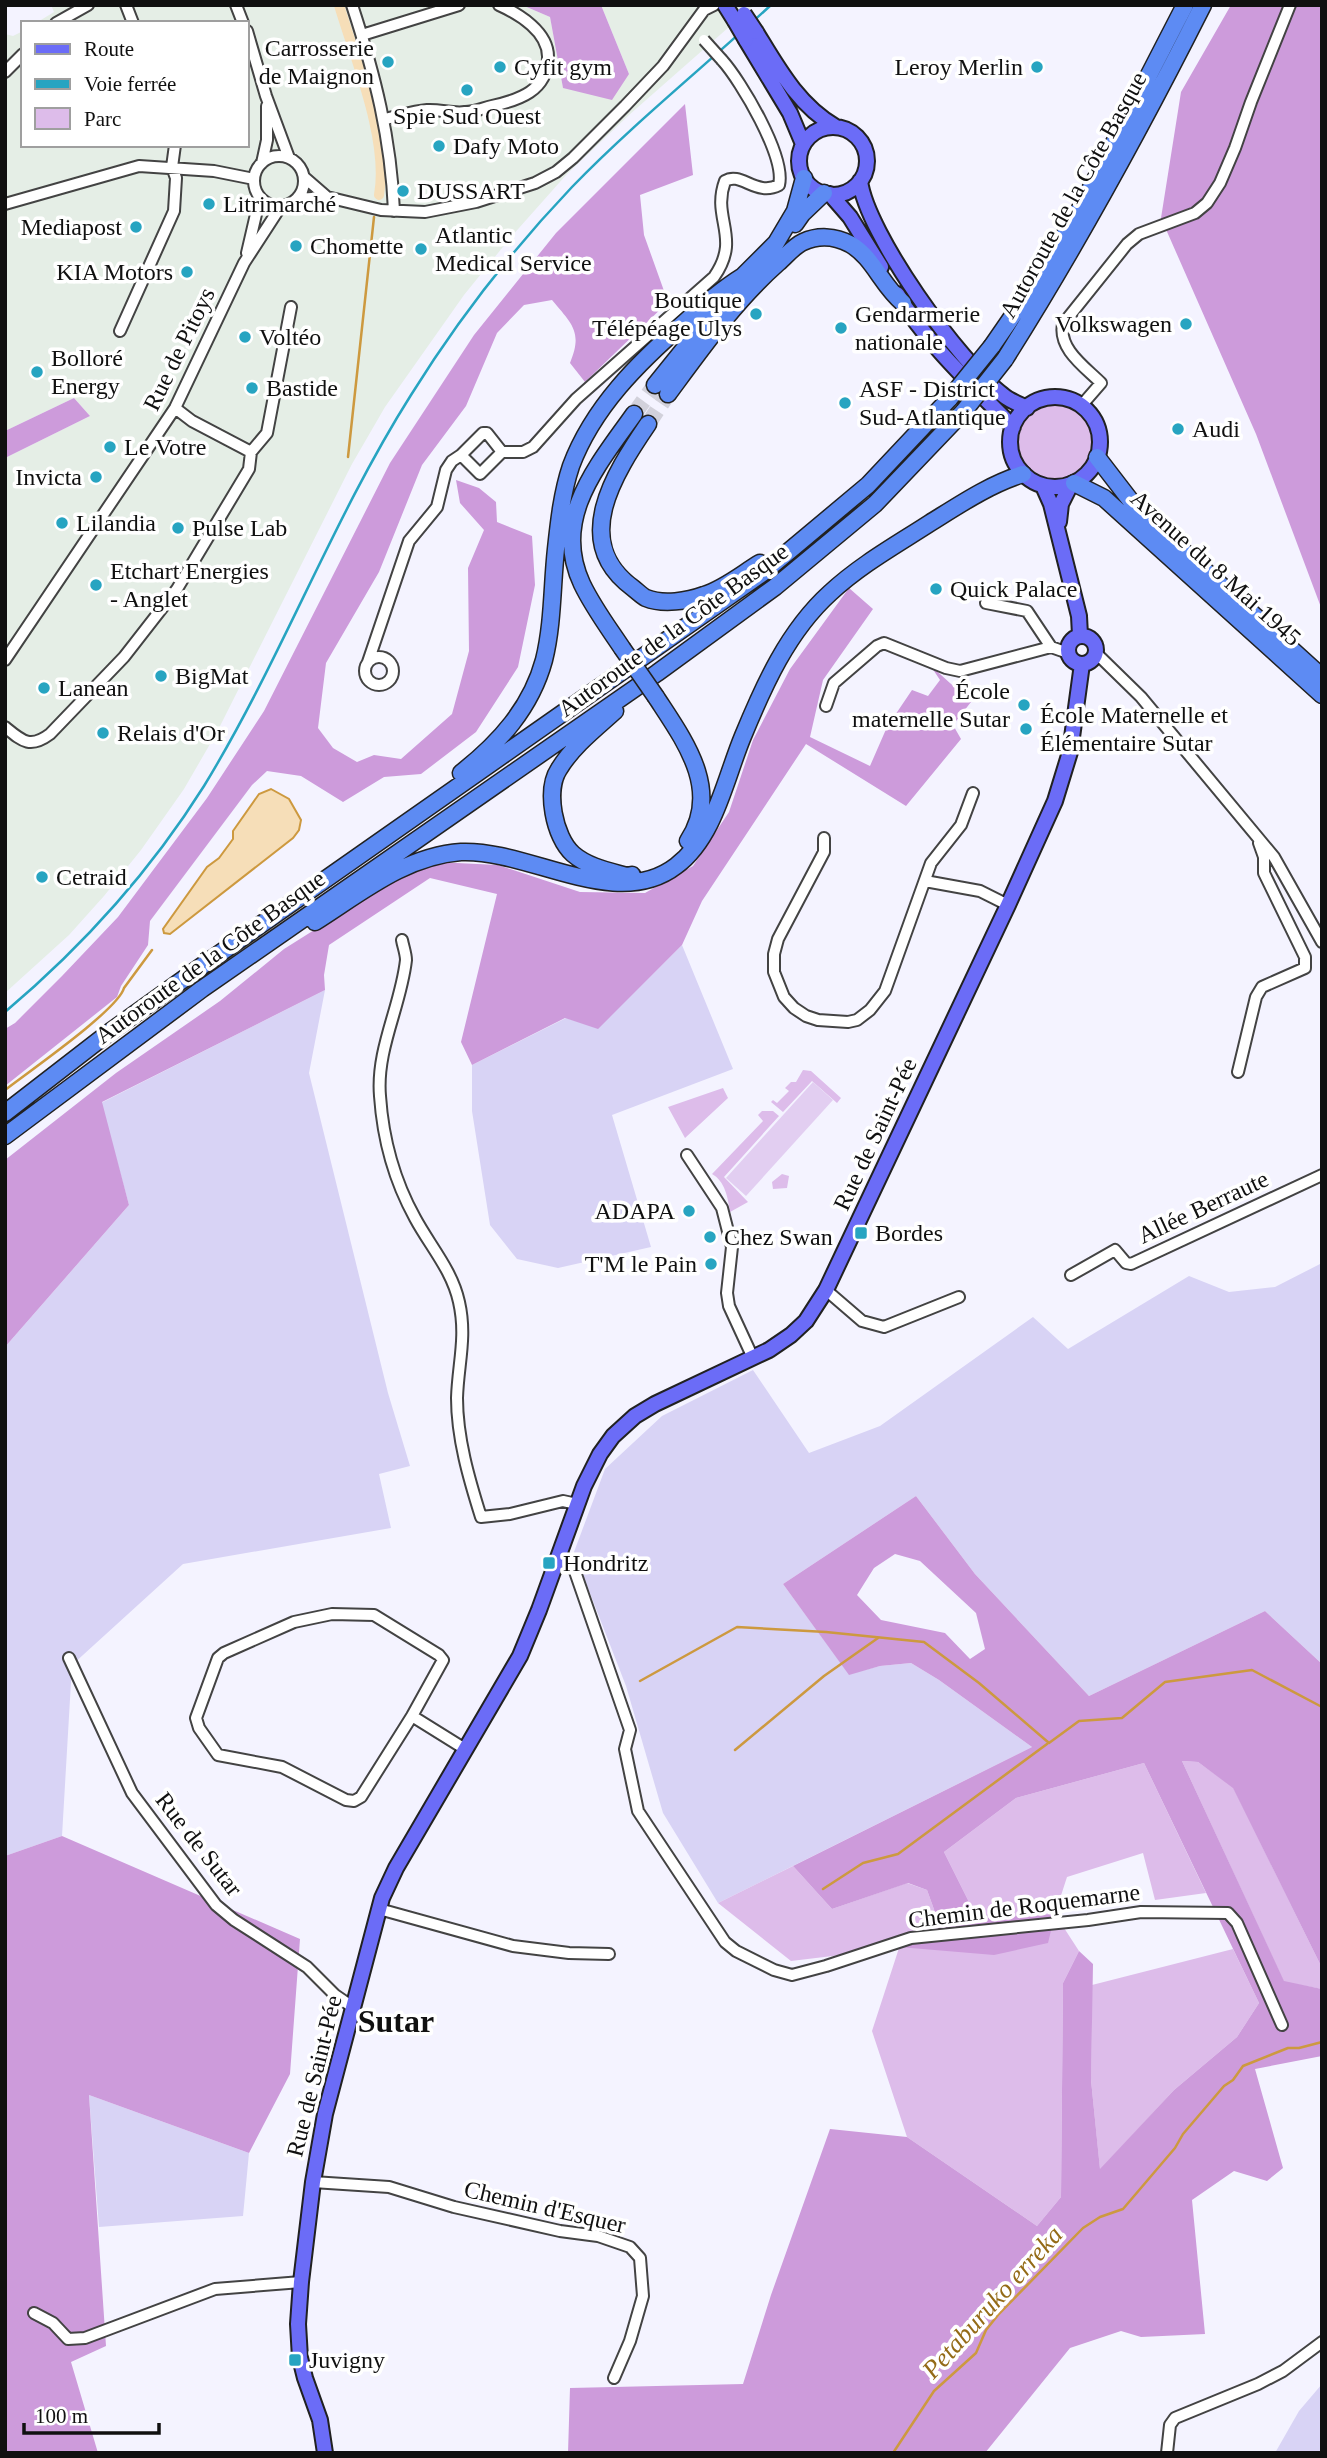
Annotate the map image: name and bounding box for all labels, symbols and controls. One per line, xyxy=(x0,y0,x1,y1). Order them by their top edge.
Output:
legend xyxy=(21,21,248,147)
place label: Carrosserie de Maignon xyxy=(259,35,374,89)
text: Route xyxy=(84,37,134,61)
marker: Carrosserie de Maignon xyxy=(380,54,396,70)
place label: Cyfit gym xyxy=(514,54,612,80)
place label: Leroy Merlin xyxy=(894,54,1023,80)
marker: Cyfit gym xyxy=(492,59,508,75)
marker: Leroy Merlin xyxy=(1029,59,1045,75)
street label: Autoroute de la Côte Basque xyxy=(994,67,1152,323)
text: Voie ferrée xyxy=(84,72,176,96)
marker: Spie Sud Ouest xyxy=(459,82,475,98)
place label: Spie Sud Ouest xyxy=(393,103,541,129)
text: Parc xyxy=(84,107,121,131)
place label: Dafy Moto xyxy=(453,133,559,159)
marker: Dafy Moto xyxy=(431,138,447,154)
place label: DUSSART xyxy=(417,178,525,204)
marker: DUSSART xyxy=(395,183,411,199)
place label: Litrimarché xyxy=(223,191,336,217)
marker: Litrimarché xyxy=(201,196,217,212)
place label: Mediapost xyxy=(21,214,122,240)
marker: Mediapost xyxy=(128,219,144,235)
place label: Atlantic Medical Service xyxy=(435,222,592,276)
place label: Chomette xyxy=(310,233,403,259)
marker: Chomette xyxy=(288,238,304,254)
marker: Atlantic Medical Service xyxy=(413,241,429,257)
place label: KIA Motors xyxy=(56,259,173,285)
marker: KIA Motors xyxy=(179,264,195,280)
street label: Rue de Pitoys xyxy=(138,283,220,415)
place label: Boutique Télépéage Ulys xyxy=(592,287,742,341)
place label: Gendarmerie nationale xyxy=(855,301,980,355)
marker: Boutique Télépéage Ulys xyxy=(748,306,764,322)
place label: Volkswagen xyxy=(1055,311,1172,337)
marker: Volkswagen xyxy=(1178,316,1194,332)
marker: Gendarmerie nationale xyxy=(833,320,849,336)
place label: Voltéo xyxy=(259,324,321,350)
marker: Voltéo xyxy=(237,329,253,345)
place label: Bolloré Energy xyxy=(51,345,123,399)
marker: Bolloré Energy xyxy=(29,364,45,380)
place label: Bastide xyxy=(266,375,338,401)
place label: ASF - District Sud-Atlantique xyxy=(859,376,1006,430)
marker: Bastide xyxy=(244,380,260,396)
marker: ASF - District Sud-Atlantique xyxy=(837,395,853,411)
place label: Audi xyxy=(1192,416,1240,442)
marker: Audi xyxy=(1170,421,1186,437)
place label: Le Votre xyxy=(124,434,206,460)
marker: Le Votre xyxy=(102,439,118,455)
place label: Invicta xyxy=(15,464,82,490)
marker: Invicta xyxy=(88,469,104,485)
street label: Avenue du 8 Mai 1945 xyxy=(1126,485,1306,651)
place label: Lilandia xyxy=(76,510,156,536)
marker: Lilandia xyxy=(54,515,70,531)
place label: Pulse Lab xyxy=(192,515,287,541)
marker: Pulse Lab xyxy=(170,520,186,536)
street label: Autoroute de la Côte Basque xyxy=(553,538,793,722)
place label: Etchart Energies - Anglet xyxy=(110,558,269,612)
place label: Quick Palace xyxy=(950,576,1077,602)
marker: Etchart Energies - Anglet xyxy=(88,577,104,593)
marker: Quick Palace xyxy=(928,581,944,597)
place label: BigMat xyxy=(175,663,249,689)
marker: BigMat xyxy=(153,668,169,684)
place label: Lanean xyxy=(58,675,129,701)
place label: École maternelle Sutar xyxy=(852,678,1010,732)
marker: Lanean xyxy=(36,680,52,696)
marker: École maternelle Sutar xyxy=(1016,697,1032,713)
place label: École Maternelle et Élémentaire Sutar xyxy=(1040,702,1228,756)
place label: Relais d'Or xyxy=(117,720,225,746)
marker: École Maternelle et Élémentaire Sutar xyxy=(1018,721,1034,737)
marker: Relais d'Or xyxy=(95,725,111,741)
place label: Cetraid xyxy=(56,864,127,890)
street label: Autoroute de la Côte Basque xyxy=(90,865,330,1049)
marker: Cetraid xyxy=(34,869,50,885)
street label: Rue de Saint-Pée xyxy=(828,1054,922,1214)
street label: Allée Berraute xyxy=(1134,1166,1272,1248)
place label: ADAPA xyxy=(595,1198,676,1224)
marker: ADAPA xyxy=(681,1203,697,1219)
place label: Bordes xyxy=(875,1220,943,1246)
place label: Chez Swan xyxy=(724,1224,833,1250)
marker: Bordes xyxy=(853,1225,869,1241)
marker: Chez Swan xyxy=(702,1229,718,1245)
place label: T'M le Pain xyxy=(585,1251,697,1277)
marker: T'M le Pain xyxy=(703,1256,719,1272)
place label: Hondritz xyxy=(563,1550,648,1576)
marker: Hondritz xyxy=(541,1555,557,1571)
street label: Rue de Sutar xyxy=(151,1787,247,1901)
street label: Chemin de Roquemarne xyxy=(907,1879,1141,1933)
street label: Rue de Saint-Pée xyxy=(281,1993,347,2159)
district label: Sutar xyxy=(358,2003,434,2039)
street label: Chemin d'Esquer xyxy=(462,2176,628,2238)
water label: Petaburuko erreka xyxy=(916,2220,1068,2385)
place label: Juvigny xyxy=(309,2347,385,2373)
marker: Juvigny xyxy=(287,2352,303,2368)
scale bar xyxy=(24,2392,159,2436)
text: 100 m xyxy=(35,2404,88,2428)

